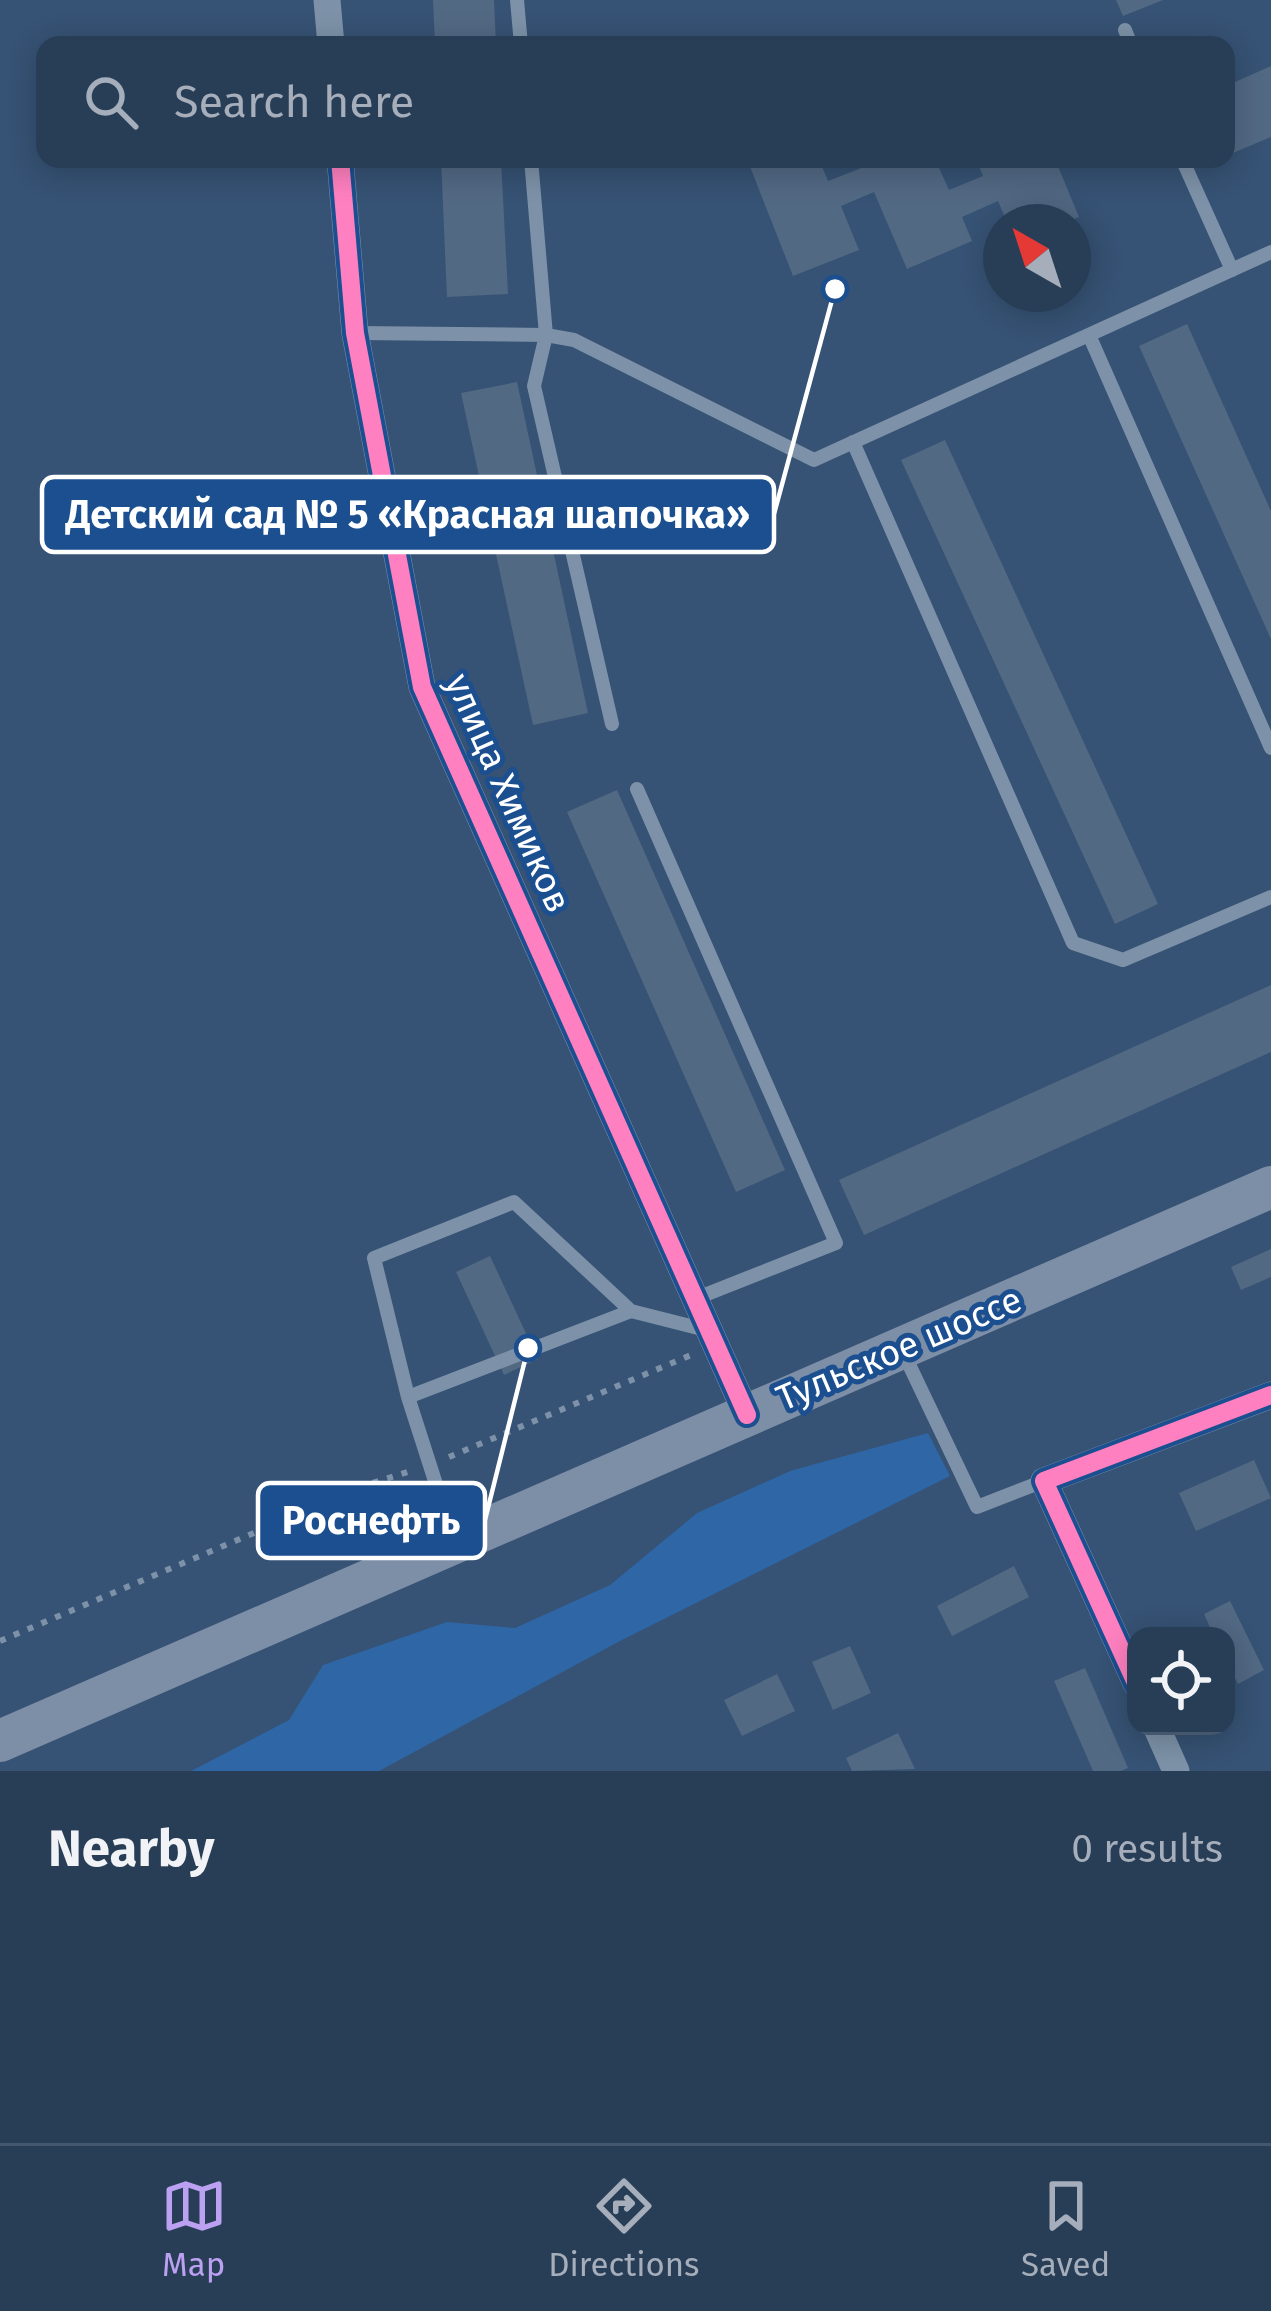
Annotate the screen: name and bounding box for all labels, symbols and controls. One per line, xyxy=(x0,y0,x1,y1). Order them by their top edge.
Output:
search box xyxy=(36,36,1235,168)
icon: search xyxy=(78,69,144,135)
text: Search here xyxy=(174,75,414,129)
north arrow xyxy=(983,204,1091,312)
callout: Детский сад № 5 «Красная шапочка» xyxy=(42,477,774,552)
text: Детский сад № 5 «Красная шапочка» xyxy=(65,492,750,538)
street label: улица Химиков xyxy=(436,667,580,919)
street label: Тульское шоссе xyxy=(770,1278,1028,1420)
callout: Роснефть xyxy=(258,1483,485,1558)
text: Роснефть xyxy=(282,1498,460,1544)
map controls xyxy=(1127,1627,1235,1735)
button: locate xyxy=(1127,1627,1235,1735)
text: Nearby xyxy=(48,1818,214,1880)
text: 0 results xyxy=(1071,1826,1223,1872)
tab: Map xyxy=(161,2173,227,2285)
tab: Directions xyxy=(548,2173,700,2285)
tab: Saved xyxy=(1021,2173,1110,2285)

